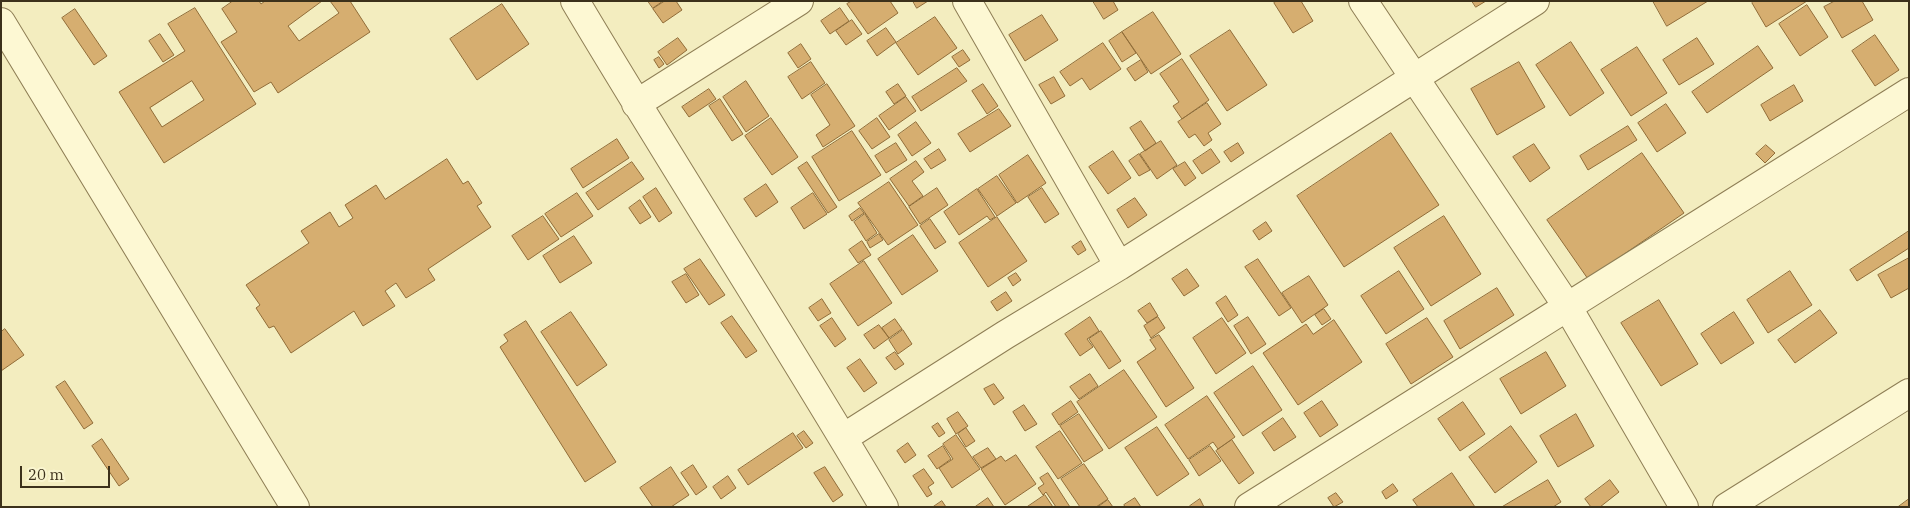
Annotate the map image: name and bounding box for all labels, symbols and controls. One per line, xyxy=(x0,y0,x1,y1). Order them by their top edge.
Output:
scale bar xyxy=(22,456,112,488)
text: 20 m xyxy=(28,465,64,484)

